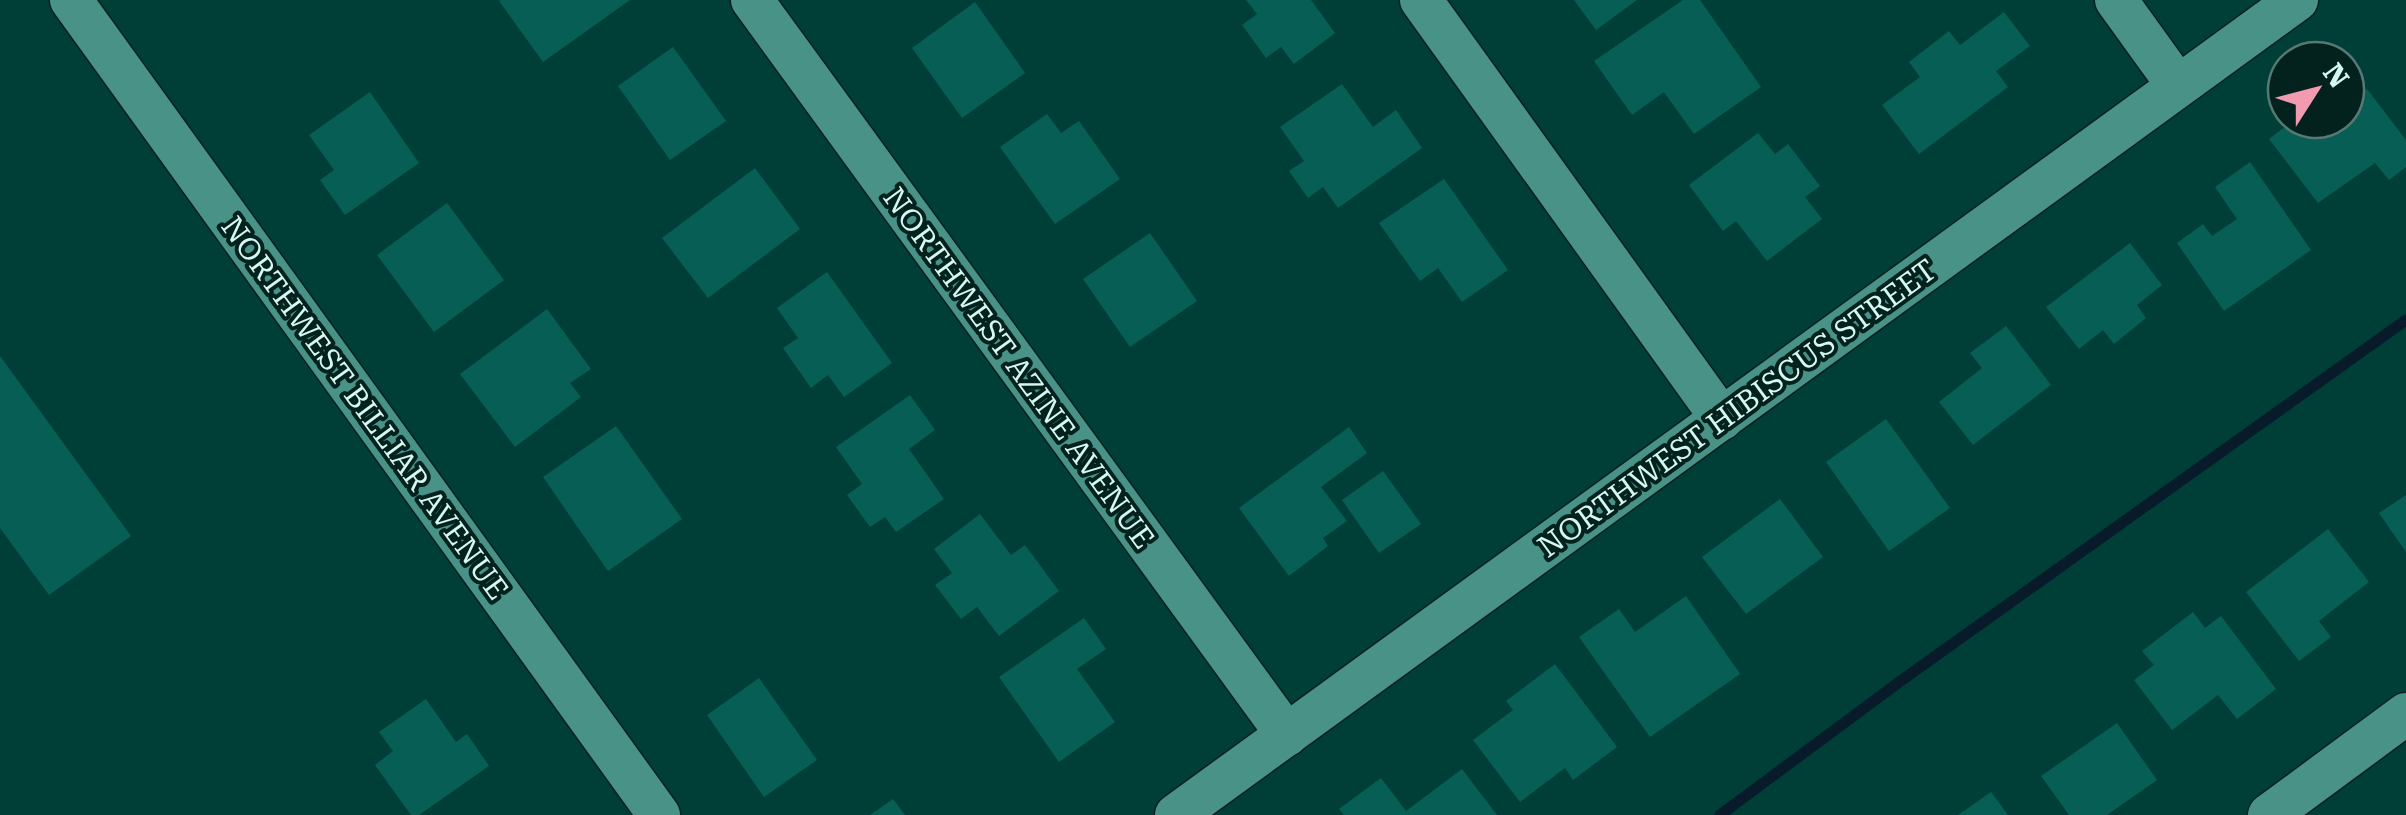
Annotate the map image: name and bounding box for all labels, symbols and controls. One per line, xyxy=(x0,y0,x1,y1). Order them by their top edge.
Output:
north arrow xyxy=(2266,40,2366,140)
text: N xyxy=(2316,57,2356,94)
street label: NORTHWEST AZINE AVENUE xyxy=(876,181,1162,555)
street label: NORTHWEST BILLIAR AVENUE xyxy=(214,210,516,606)
street label: NORTHWEST HIBISCUS STREET xyxy=(1531,252,1943,564)

